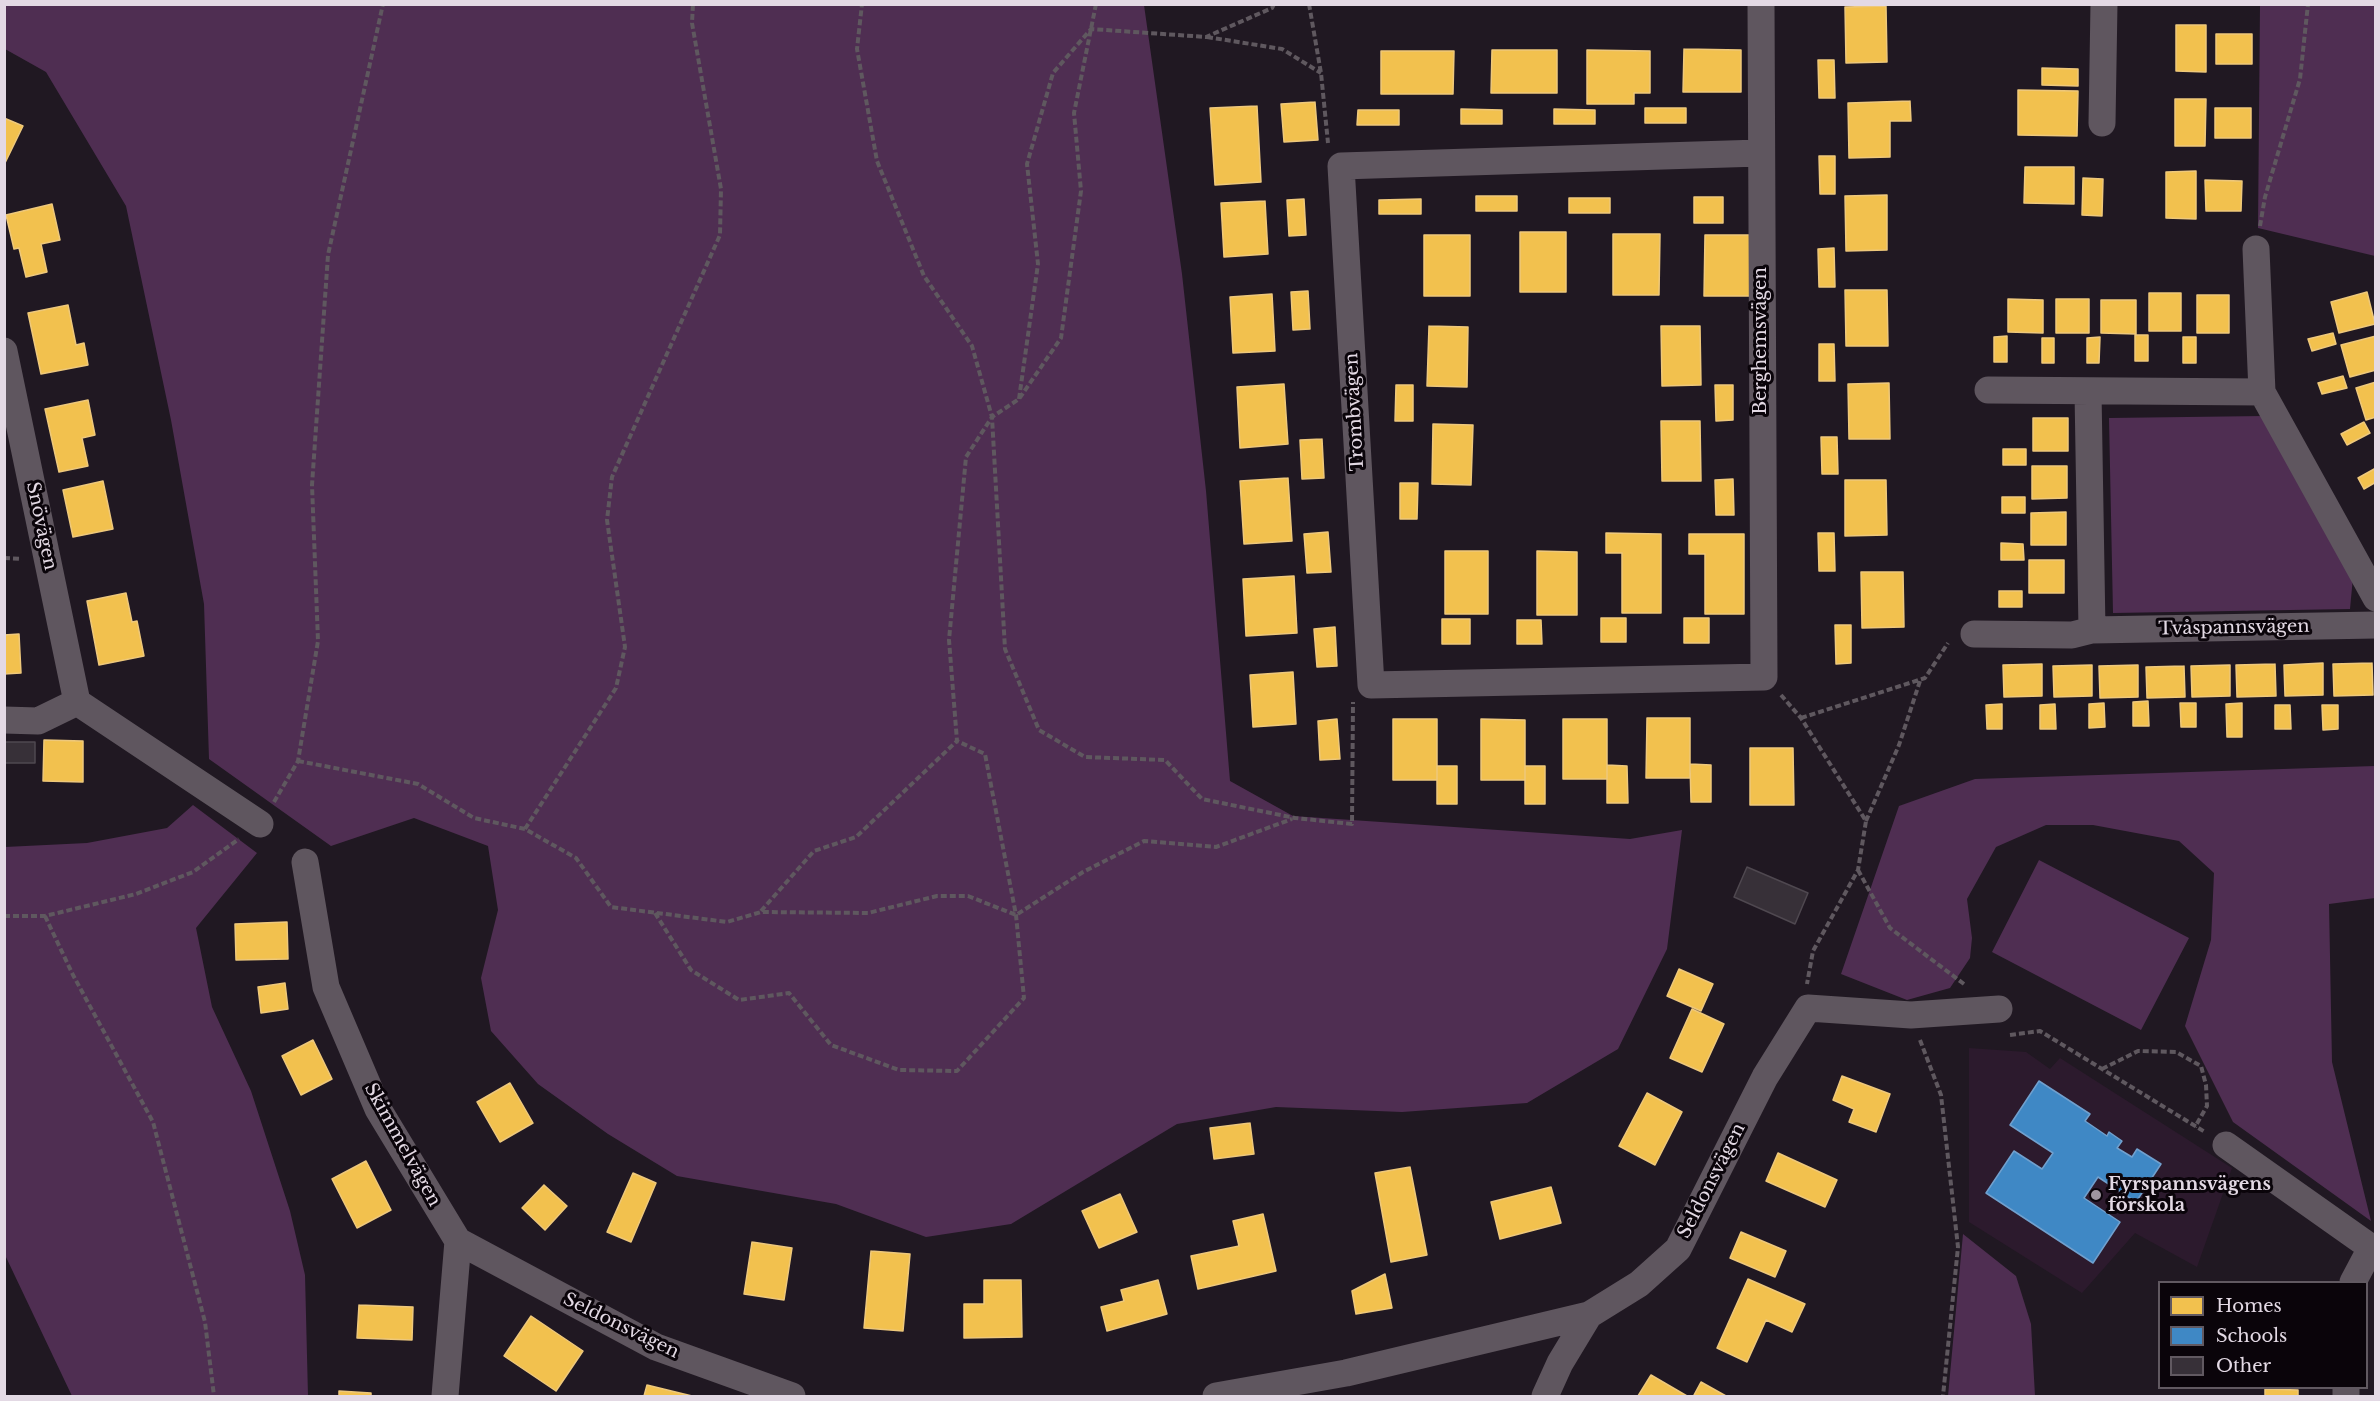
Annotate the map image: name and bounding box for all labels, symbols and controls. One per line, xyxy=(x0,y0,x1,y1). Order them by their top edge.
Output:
street label: Berghemsvägen xyxy=(1750,267,1772,415)
street label: Trombvägen xyxy=(1341,352,1369,472)
street label: Snövägen xyxy=(21,480,61,572)
street label: Tvåspannsvägen xyxy=(2158,616,2310,640)
street label: Skimmelvägen xyxy=(359,1080,445,1210)
street label: Seldonsvägen xyxy=(1674,1120,1750,1242)
place label: Fyrspannsvägens förskola xyxy=(2108,1174,2271,1216)
marker: Fyrspannsvägens förskola xyxy=(2089,1188,2103,1202)
legend xyxy=(2158,1281,2368,1389)
street label: Seldonsvägen xyxy=(560,1289,682,1363)
text: Homes xyxy=(2216,1295,2282,1317)
text: Schools xyxy=(2216,1325,2287,1347)
text: Other xyxy=(2216,1355,2271,1377)

